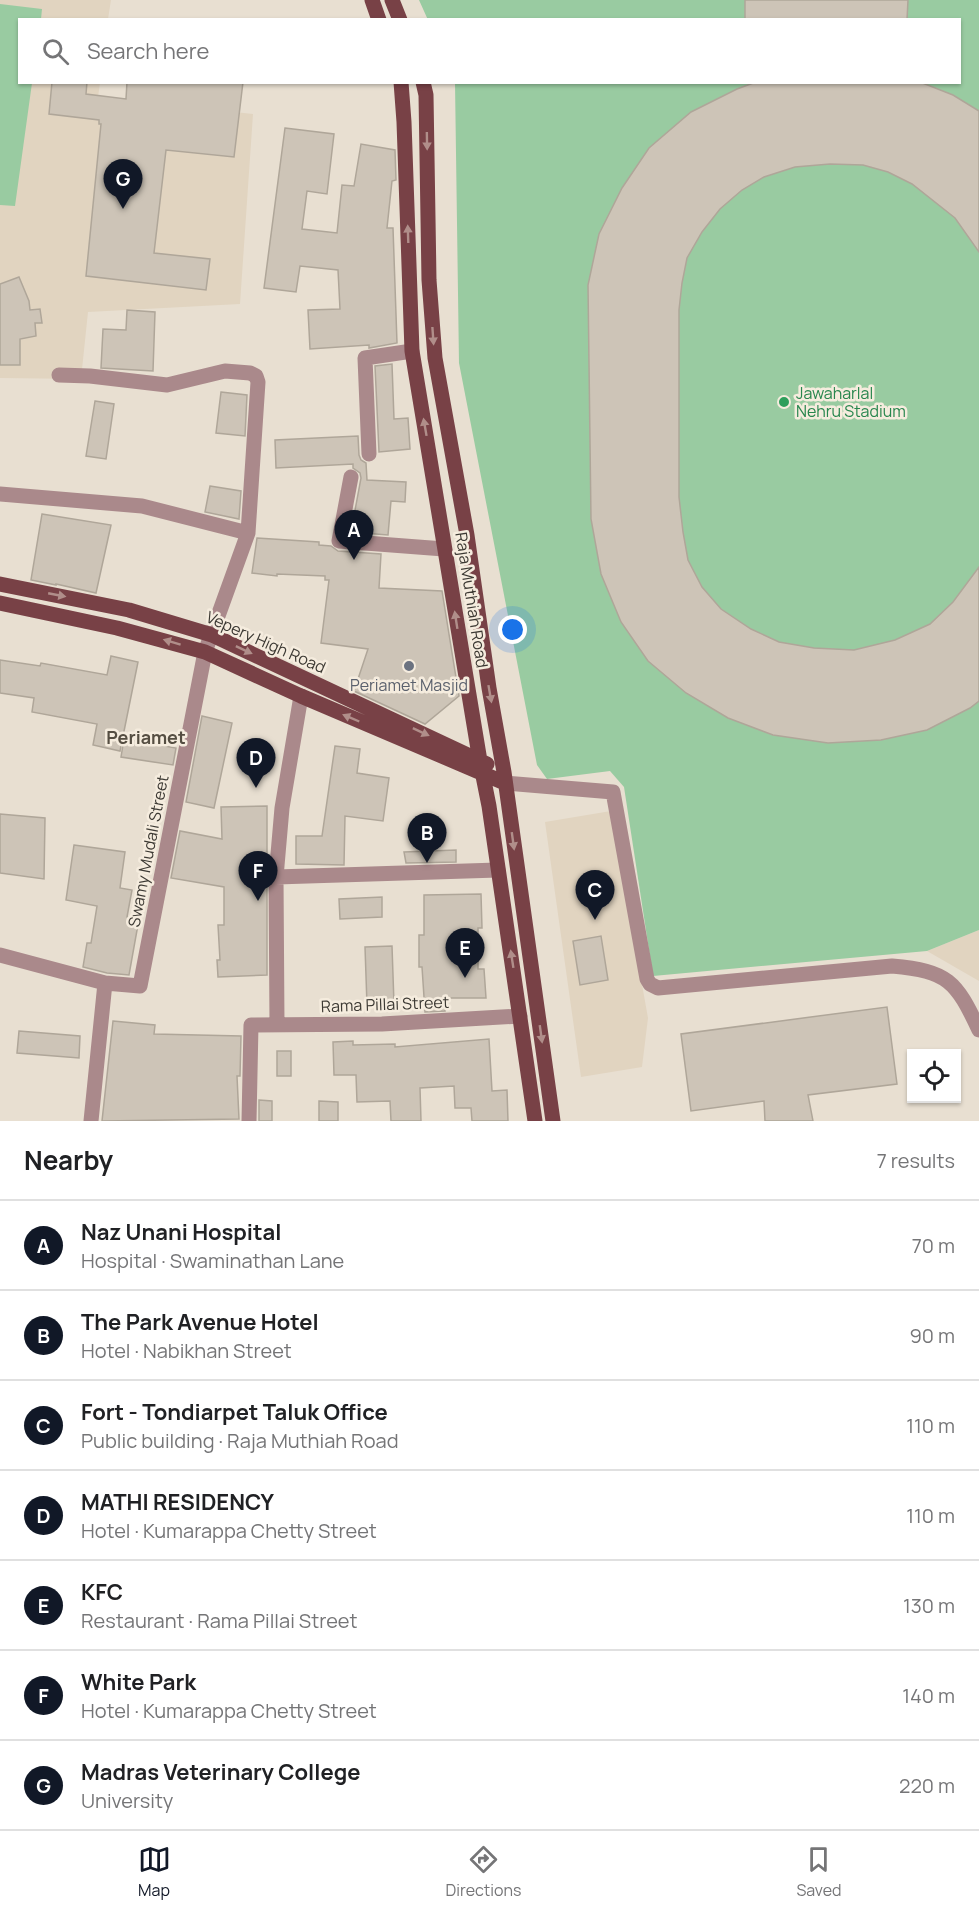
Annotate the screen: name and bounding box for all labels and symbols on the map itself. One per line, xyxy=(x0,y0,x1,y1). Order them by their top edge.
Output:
one-way arrow xyxy=(422,131,431,150)
pin: G xyxy=(104,160,142,209)
one-way arrow xyxy=(404,224,413,243)
one-way arrow xyxy=(429,326,438,345)
place label: Jawaharlal Nehru Stadium xyxy=(796,382,906,422)
marker: Jawaharlal Nehru Stadium xyxy=(777,395,791,409)
one-way arrow xyxy=(421,418,430,437)
pin: A xyxy=(334,510,374,560)
street label: Raja Muthiah Road xyxy=(450,531,494,669)
one-way arrow xyxy=(48,591,67,600)
street label: Vepery High Road xyxy=(203,606,329,678)
one-way arrow xyxy=(452,610,461,629)
your location xyxy=(498,615,527,644)
one-way arrow xyxy=(163,637,181,646)
one-way arrow xyxy=(235,645,252,654)
marker: Periamet Masjid xyxy=(402,659,416,673)
place label: Periamet Masjid xyxy=(350,674,468,696)
one-way arrow xyxy=(486,685,495,704)
one-way arrow xyxy=(343,713,360,722)
district label: Periamet xyxy=(106,725,186,749)
one-way arrow xyxy=(412,727,429,736)
pin: D xyxy=(236,738,276,788)
street label: Swamy Mudali Street xyxy=(122,773,174,929)
pin: B xyxy=(408,814,446,863)
one-way arrow xyxy=(509,832,518,851)
pin: F xyxy=(238,852,278,901)
pin: C xyxy=(576,870,614,920)
pin: E xyxy=(446,928,484,978)
one-way arrow xyxy=(507,950,516,969)
street label: Rama Pillai Street xyxy=(320,991,450,1017)
one-way arrow xyxy=(537,1025,546,1044)

